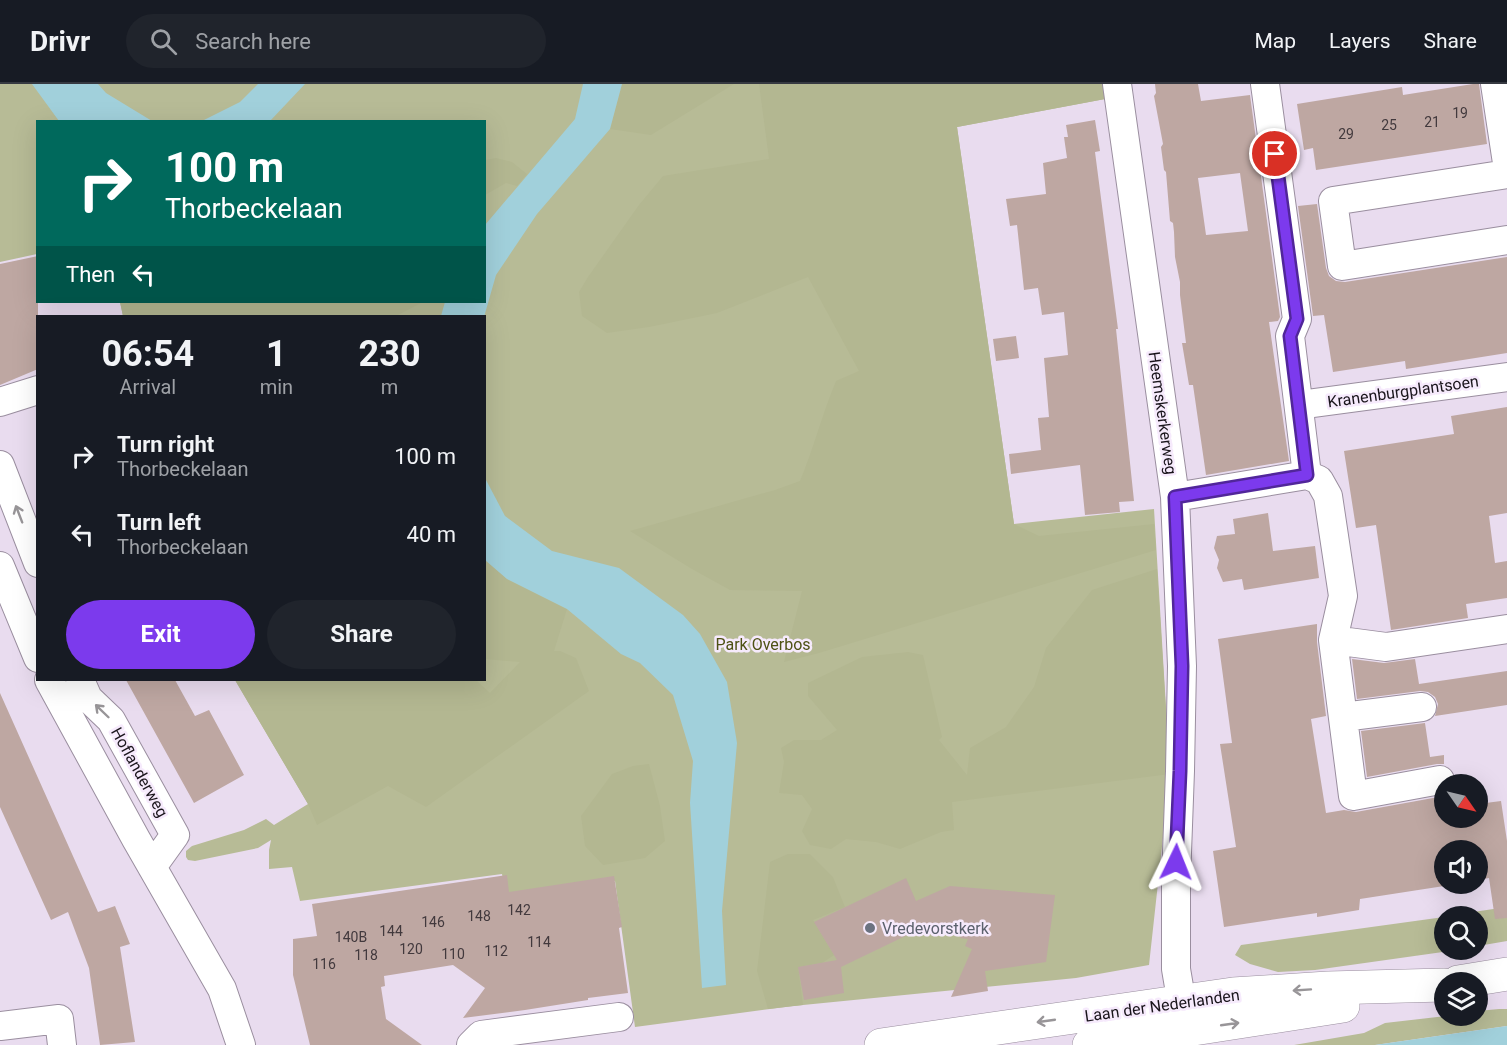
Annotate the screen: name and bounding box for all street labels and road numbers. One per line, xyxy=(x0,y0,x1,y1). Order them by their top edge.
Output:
street label: Heemskerkerweg xyxy=(1144,350,1181,476)
street label: Kranenburgplantsoen xyxy=(1326,371,1480,412)
street label: Hoflanderweg xyxy=(107,724,172,820)
street label: Laan der Nederlanden xyxy=(1083,985,1241,1026)

